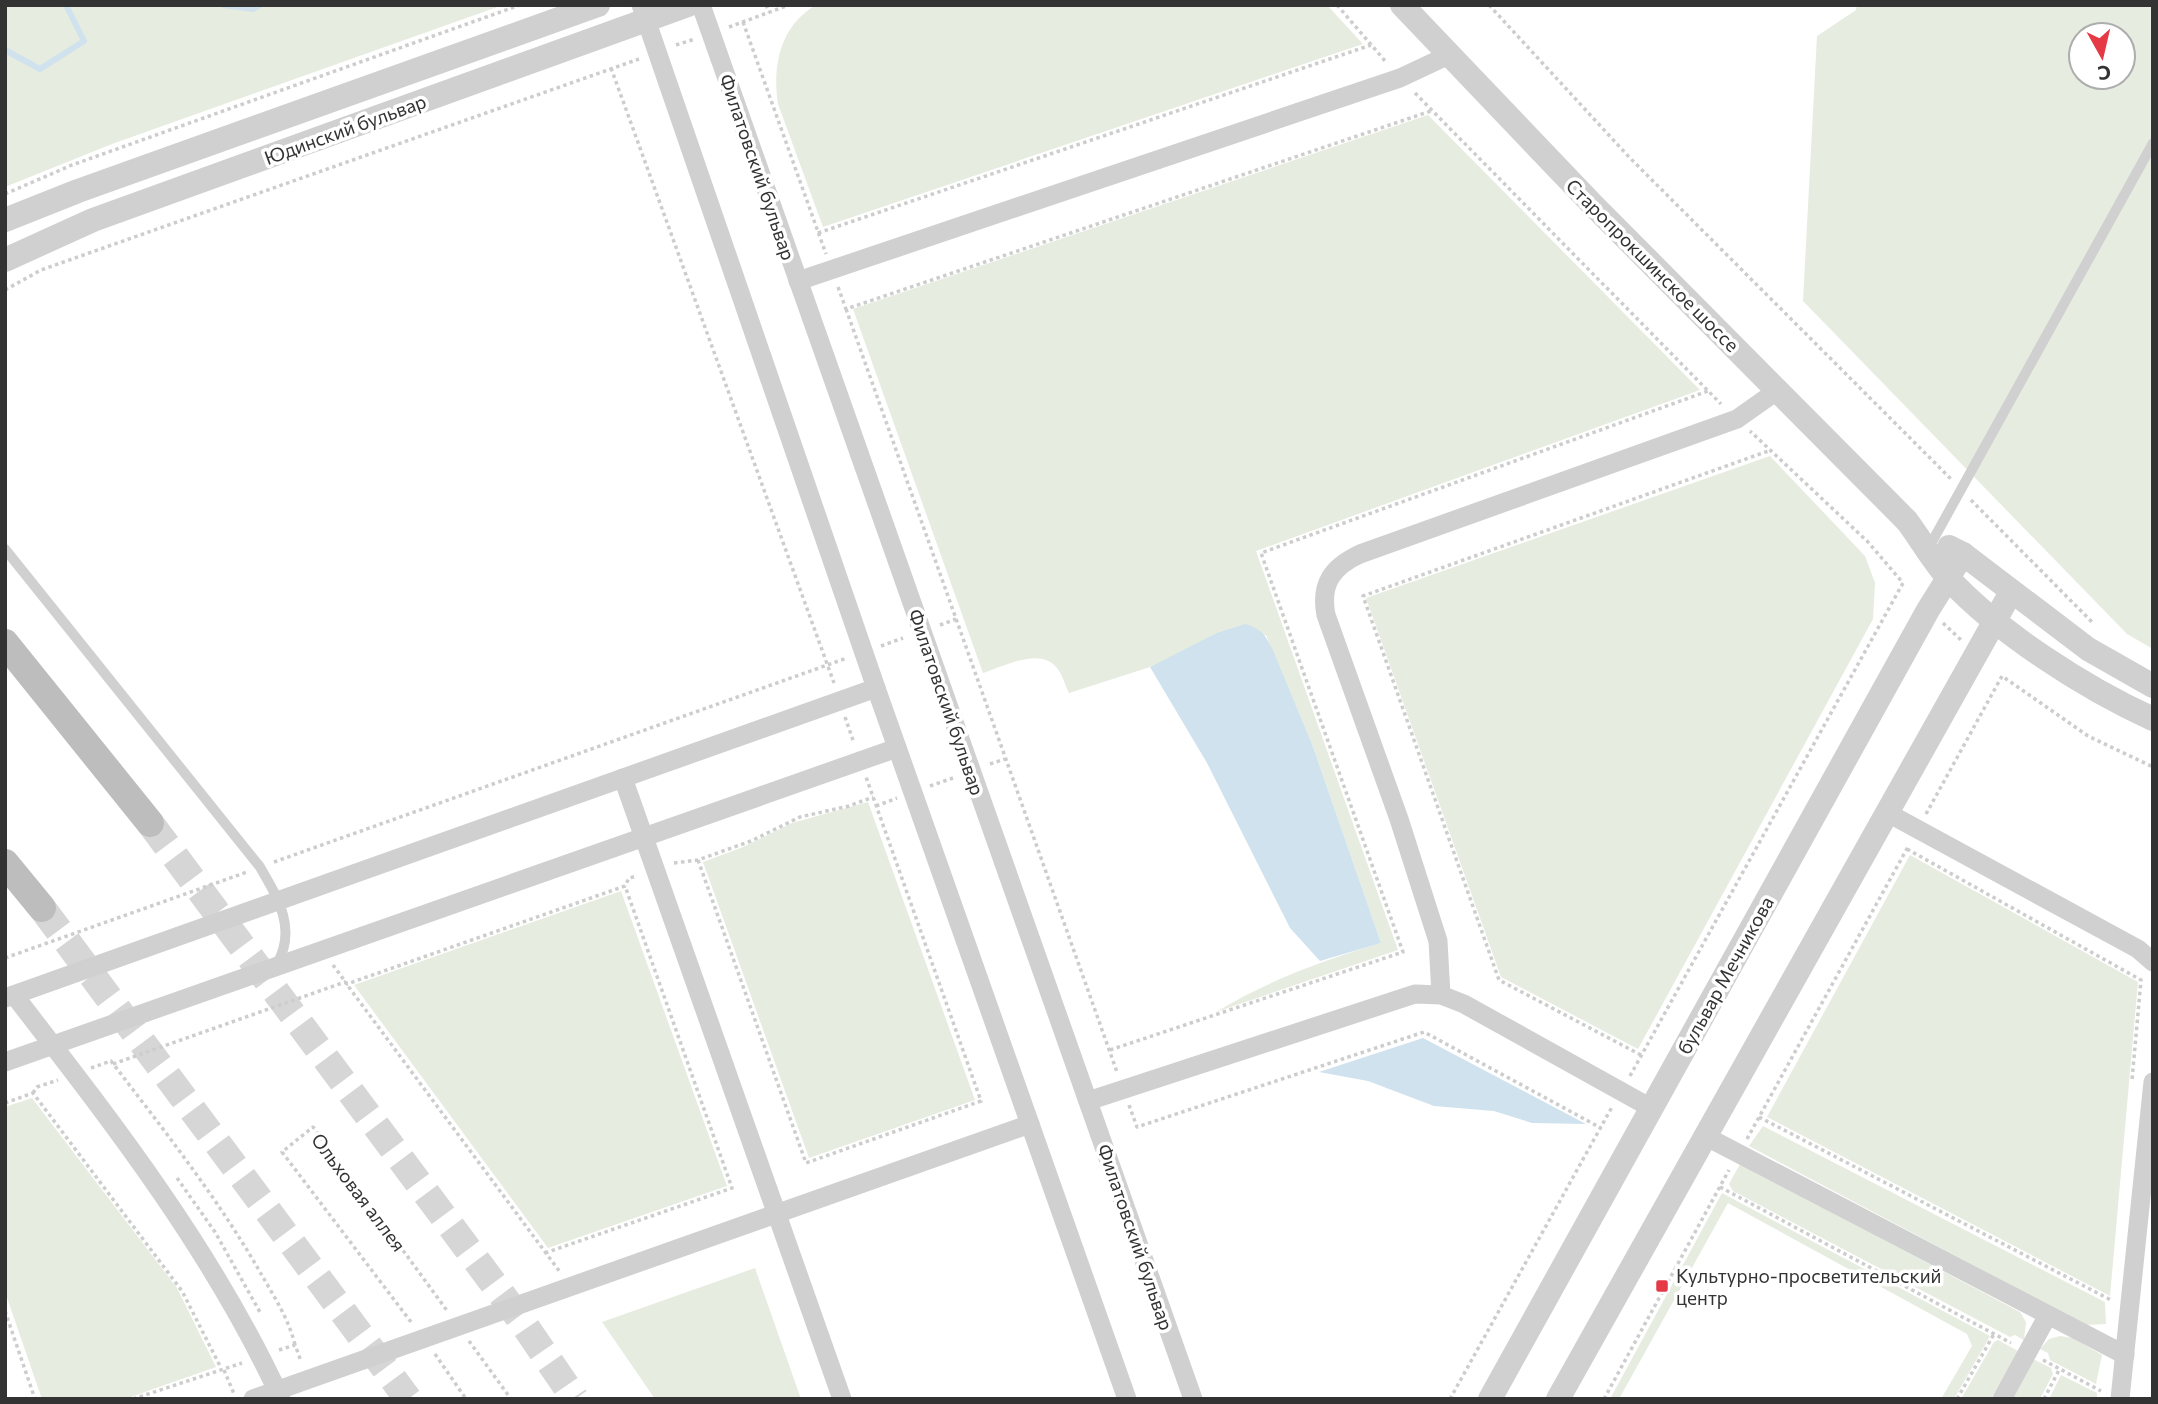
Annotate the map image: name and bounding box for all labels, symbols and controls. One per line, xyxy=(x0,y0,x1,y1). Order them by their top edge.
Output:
north arrow xyxy=(2067,21,2137,91)
text: С xyxy=(2096,61,2112,86)
street label: Филатовский бульвар xyxy=(715,71,801,263)
street label: Юдинский бульвар xyxy=(261,89,429,169)
street label: Старопрокшинское шоссе xyxy=(1562,174,1744,356)
street label: Филатовский бульвар xyxy=(904,606,990,798)
street label: бульвар Мечникова xyxy=(1672,892,1778,1058)
street label: Ольховая аллея xyxy=(307,1128,411,1256)
street label: Филатовский бульвар xyxy=(1093,1141,1179,1333)
place label: Культурно-просветительский центр xyxy=(1676,1264,1941,1309)
marker: Культурно-просветительский центр xyxy=(1654,1278,1670,1294)

